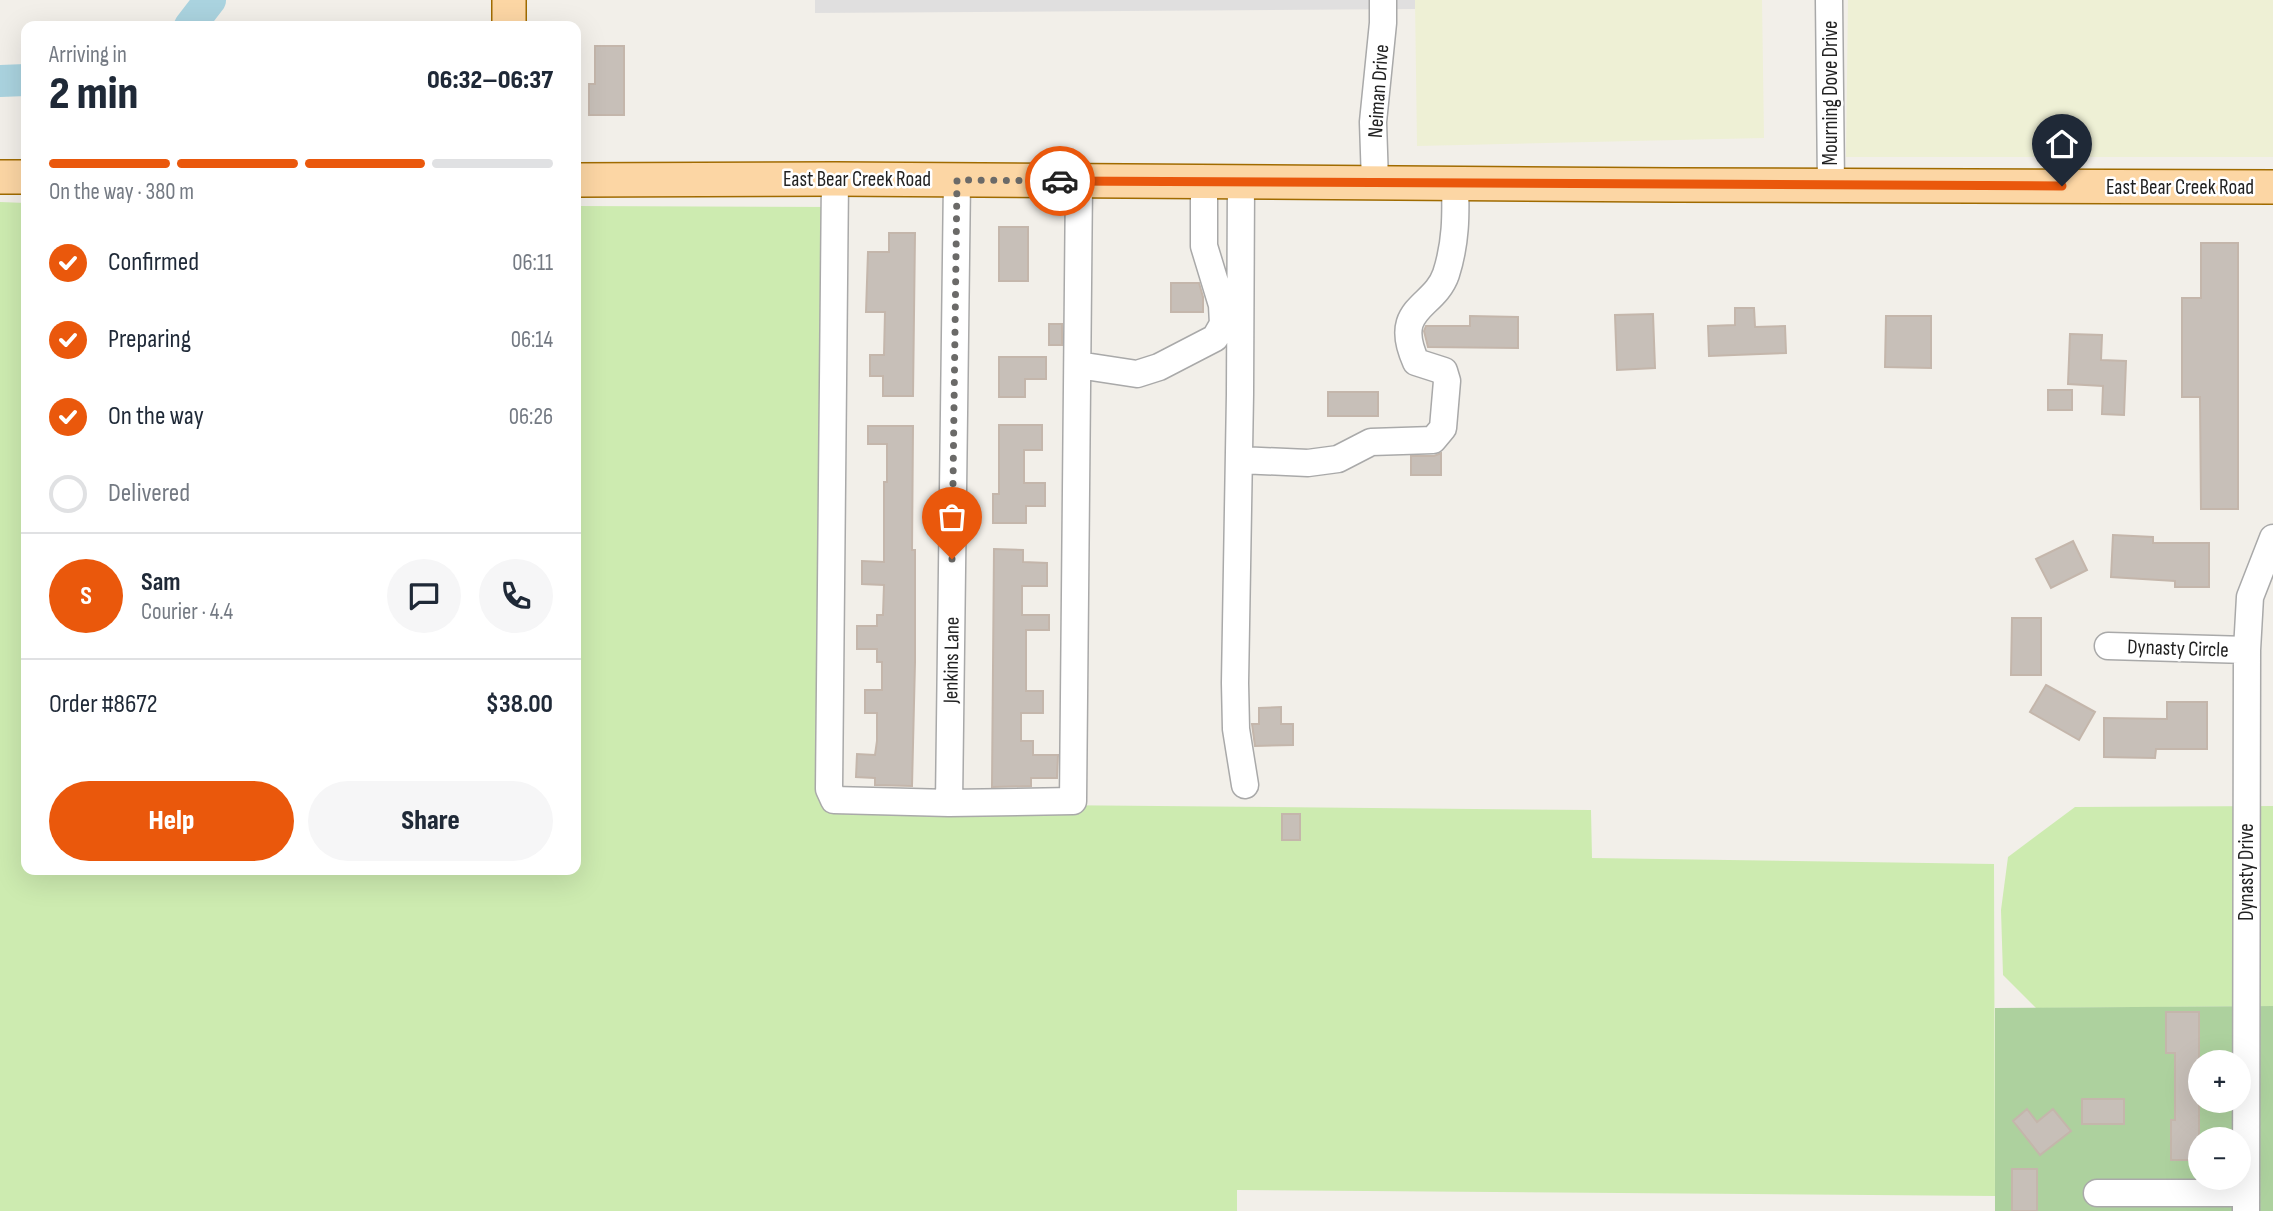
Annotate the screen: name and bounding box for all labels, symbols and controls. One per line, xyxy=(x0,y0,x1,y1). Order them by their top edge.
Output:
street label: Mourning Dove Drive xyxy=(1818,21,1843,165)
text: Arriving in xyxy=(49,41,127,69)
street label: Neiman Drive xyxy=(1363,43,1394,139)
text: 06:32–06:37 xyxy=(427,65,553,96)
text: 2 min xyxy=(49,67,138,122)
pin xyxy=(2032,114,2092,186)
icon: home xyxy=(2043,125,2081,163)
courier xyxy=(1025,146,1095,216)
icon: car xyxy=(1041,162,1079,200)
street label: East Bear Creek Road xyxy=(783,167,931,192)
street label: East Bear Creek Road xyxy=(2106,175,2254,200)
text: On the way · 380 m xyxy=(49,178,194,206)
icon: check xyxy=(49,244,87,282)
text: Confirmed xyxy=(108,247,199,278)
text: 06:11 xyxy=(512,249,553,277)
icon: check xyxy=(49,321,87,359)
text: Preparing xyxy=(108,324,191,355)
text: 06:14 xyxy=(511,326,553,354)
icon: check xyxy=(49,398,87,436)
text: On the way xyxy=(108,401,204,432)
text: 06:26 xyxy=(509,403,553,431)
text: Delivered xyxy=(108,478,190,509)
pin xyxy=(922,487,982,559)
icon: bag xyxy=(933,498,971,536)
button: chat xyxy=(387,559,461,633)
button: phone xyxy=(479,559,553,633)
text: Sam xyxy=(141,567,181,598)
text: S xyxy=(80,581,92,612)
text: Courier · 4.4 xyxy=(141,598,233,626)
street label: Jenkins Lane xyxy=(938,616,965,705)
street label: Dynasty Circle xyxy=(2127,634,2229,663)
text: Order #8672 xyxy=(49,689,157,720)
text: $38.00 xyxy=(486,689,553,720)
button: Help xyxy=(49,781,294,861)
button: Share xyxy=(308,781,553,861)
street label: Dynasty Drive xyxy=(2234,823,2259,921)
map controls xyxy=(2188,1050,2251,1190)
button: + xyxy=(2188,1050,2251,1113)
button: − xyxy=(2188,1127,2251,1190)

